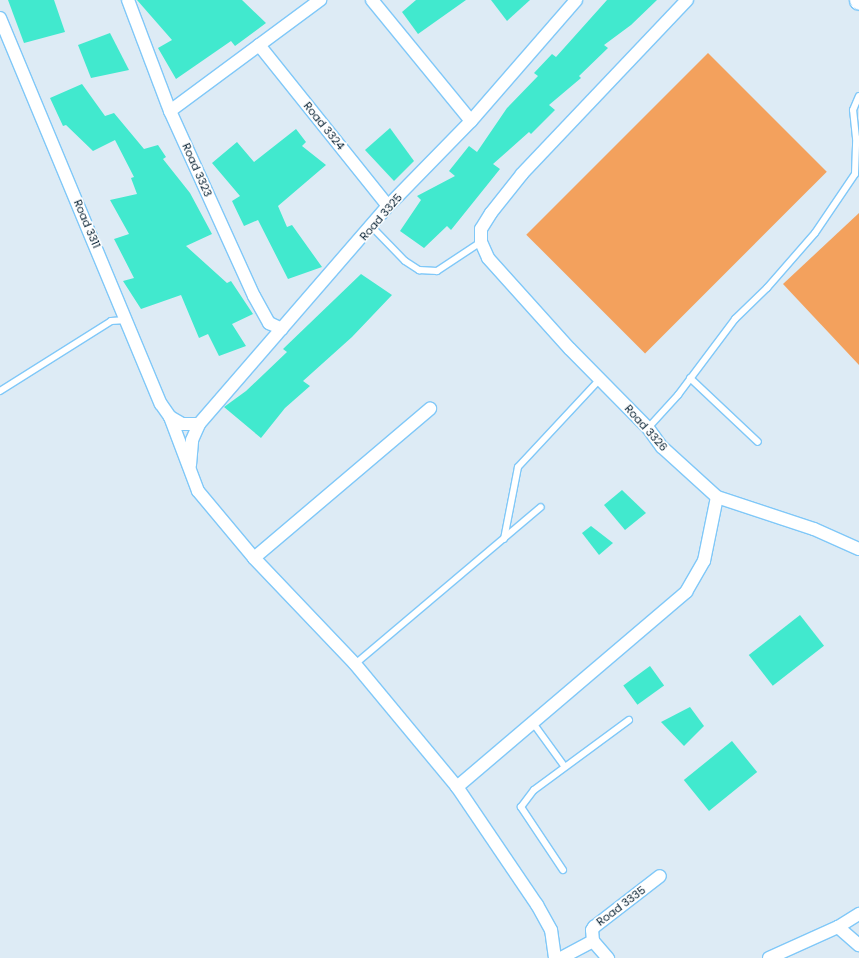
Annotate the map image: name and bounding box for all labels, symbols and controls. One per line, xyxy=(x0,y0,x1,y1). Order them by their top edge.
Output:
street label: Road 3324 xyxy=(301,99,347,153)
street label: Road 3323 xyxy=(179,141,215,199)
street label: Road 3325 xyxy=(357,191,405,243)
street label: Road 3311 xyxy=(71,198,103,250)
street label: Road 3326 xyxy=(622,402,670,454)
street label: Road 3335 xyxy=(594,883,648,929)

